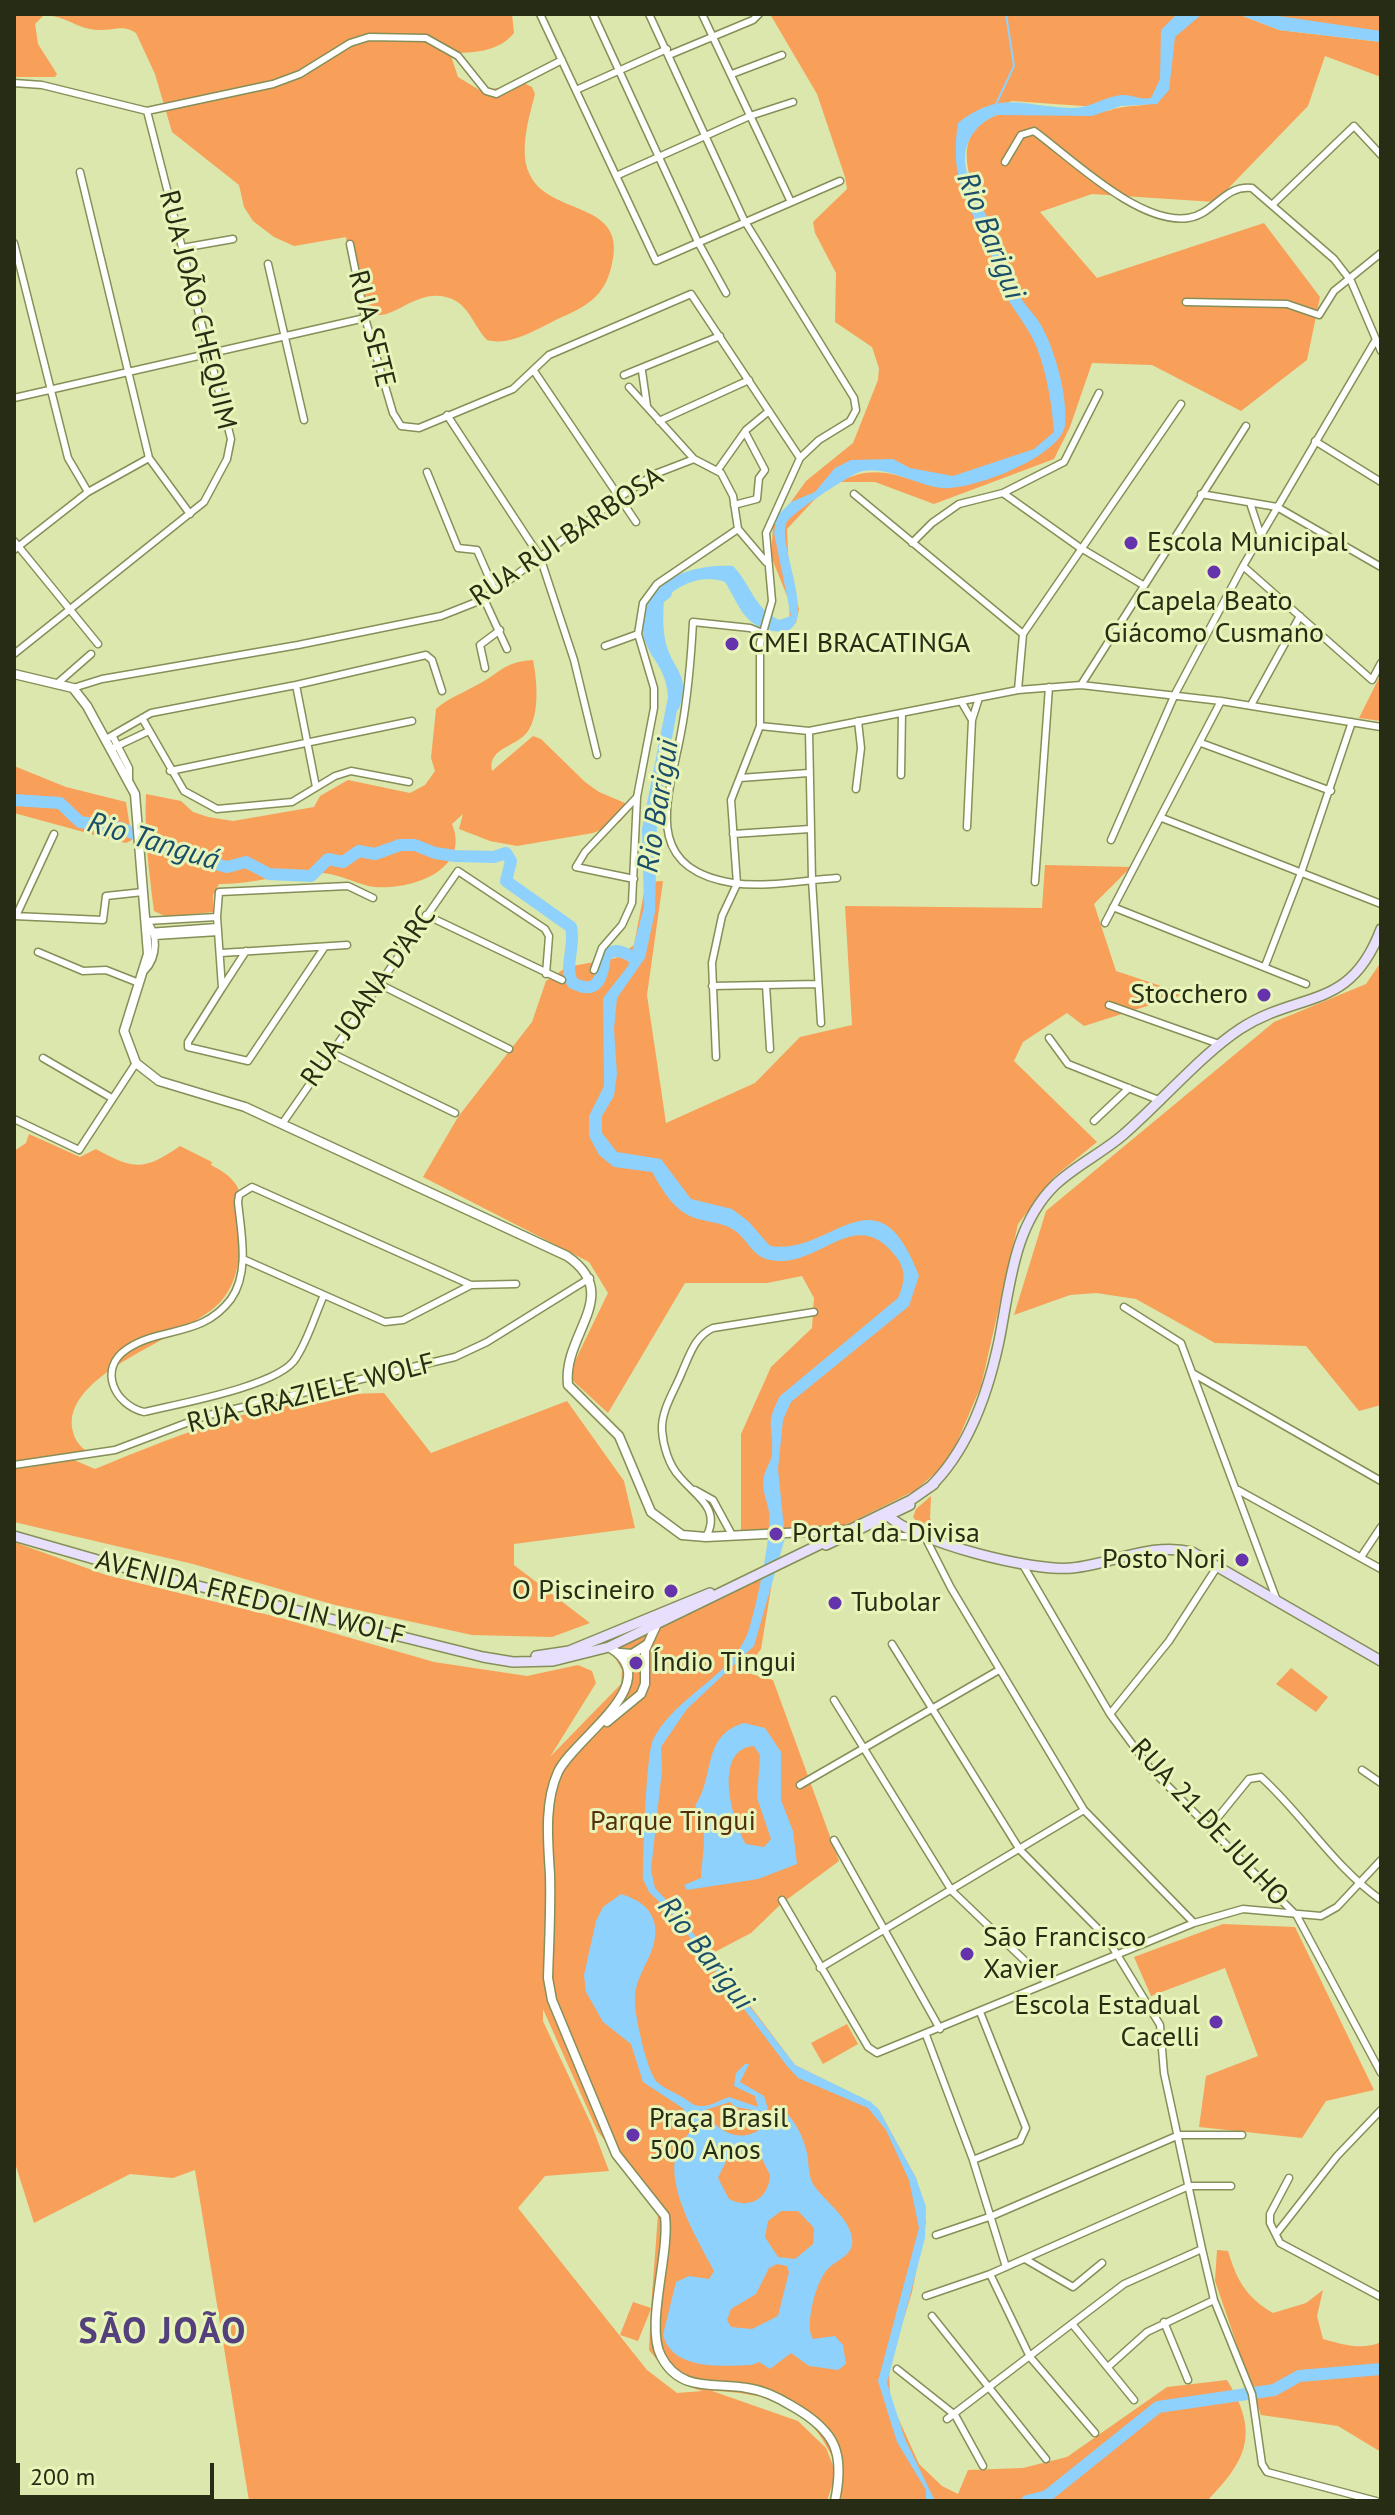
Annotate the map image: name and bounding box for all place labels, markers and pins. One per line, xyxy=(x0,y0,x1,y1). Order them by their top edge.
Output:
place label: Escola Municipal xyxy=(1147,526,1348,560)
marker: Escola Municipal xyxy=(1122,534,1140,552)
marker: Capela Beato Giácomo Cusmano xyxy=(1205,563,1223,581)
place label: Capela Beato Giácomo Cusmano xyxy=(1104,585,1324,651)
place label: CMEI BRACATINGA xyxy=(748,627,970,661)
marker: CMEI BRACATINGA xyxy=(723,635,741,653)
place label: Stocchero xyxy=(1130,978,1248,1012)
marker: Stocchero xyxy=(1255,986,1273,1004)
place label: Portal da Divisa xyxy=(792,1517,980,1551)
marker: Portal da Divisa xyxy=(767,1525,785,1543)
place label: Posto Nori xyxy=(1102,1543,1226,1577)
marker: Posto Nori xyxy=(1233,1551,1251,1569)
place label: O Piscineiro xyxy=(512,1574,655,1608)
marker: O Piscineiro xyxy=(662,1582,680,1600)
place label: Tubolar xyxy=(851,1586,940,1620)
marker: Tubolar xyxy=(826,1594,844,1612)
place label: Índio Tingui xyxy=(652,1646,797,1680)
marker: Índio Tingui xyxy=(627,1654,645,1672)
place label: São Francisco Xavier xyxy=(983,1921,1146,1987)
marker: São Francisco Xavier xyxy=(958,1945,976,1963)
place label: Escola Estadual Cacelli xyxy=(1014,1989,1200,2055)
marker: Escola Estadual Cacelli xyxy=(1207,2013,1225,2031)
place label: Praça Brasil 500 Anos xyxy=(649,2102,788,2168)
marker: Praça Brasil 500 Anos xyxy=(624,2126,642,2144)

